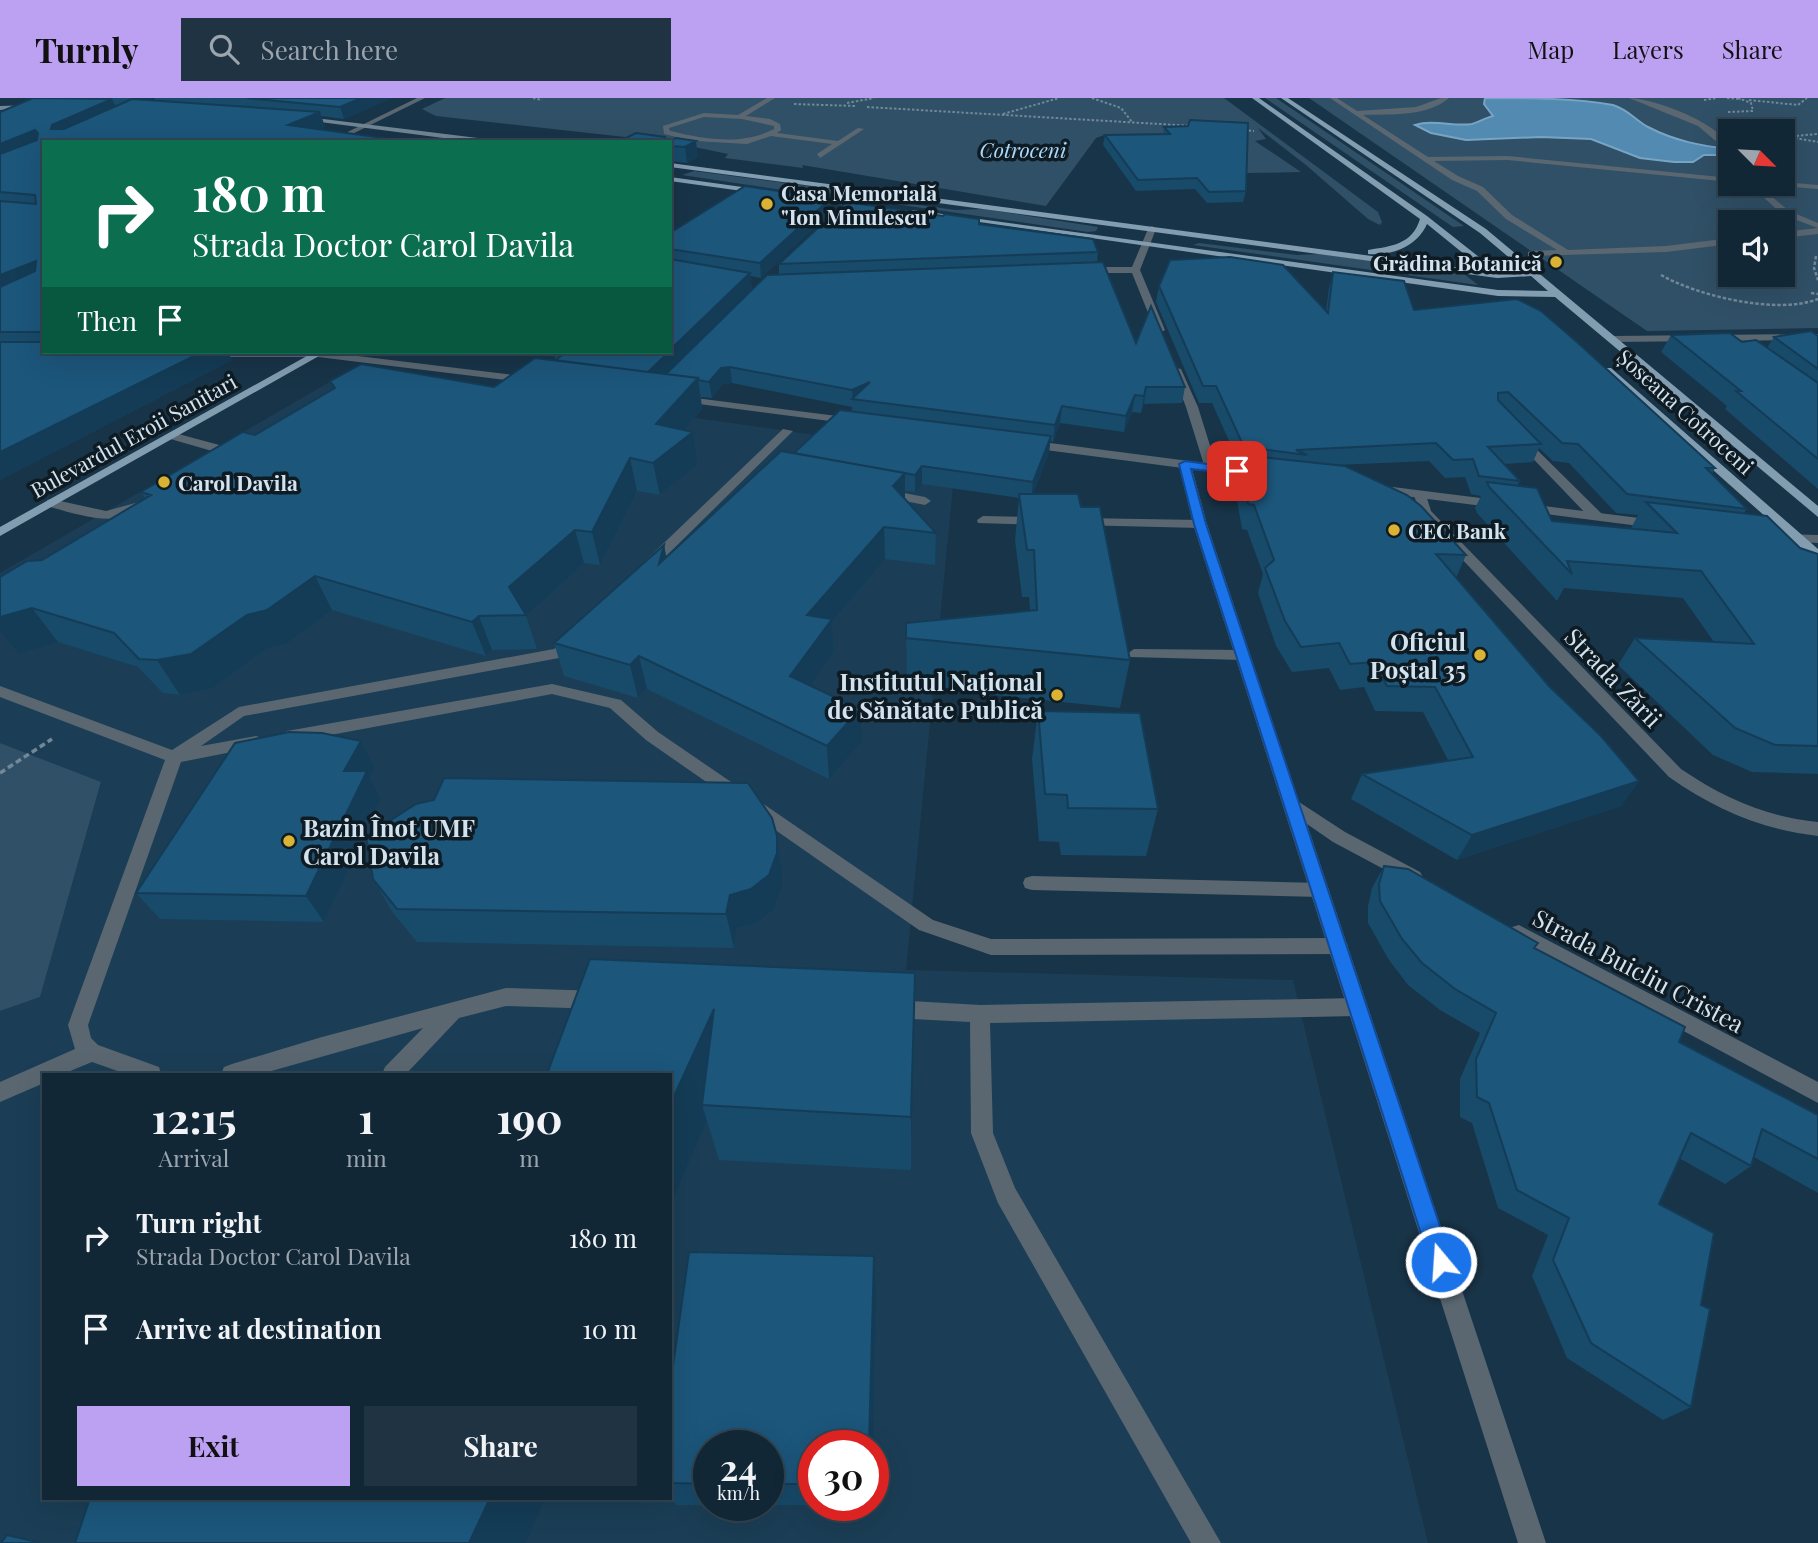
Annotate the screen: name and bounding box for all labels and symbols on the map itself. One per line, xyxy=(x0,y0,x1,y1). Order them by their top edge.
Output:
north arrow xyxy=(1718,119,1796,196)
park label: Cotroceni xyxy=(980,135,1067,163)
place label: Casa Memorială "Ion Minulescu" xyxy=(781,178,937,230)
marker: Casa Memorială "Ion Minulescu" xyxy=(759,196,775,212)
place label: Grădina Botanică xyxy=(1373,248,1542,276)
marker: Grădina Botanică xyxy=(1548,254,1564,270)
street label: Șoseaua Cotroceni xyxy=(1611,342,1760,480)
street label: Bulevardul Eroii Sanitari xyxy=(25,367,241,503)
pin xyxy=(1207,441,1267,501)
place label: Carol Davila xyxy=(178,468,298,496)
marker: Carol Davila xyxy=(156,474,172,490)
place label: CEC Bank xyxy=(1408,516,1507,544)
marker: CEC Bank xyxy=(1386,522,1402,538)
street label: Strada Zării xyxy=(1559,620,1669,734)
place label: Oficiul Poștal 35 xyxy=(1370,625,1467,685)
marker: Oficiul Poștal 35 xyxy=(1472,647,1488,663)
place label: Institutul Național de Sănătate Publică xyxy=(827,665,1044,725)
marker: Institutul Național de Sănătate Publică xyxy=(1049,687,1065,703)
place label: Bazin Înot UMF Carol Davila xyxy=(303,811,475,871)
marker: Bazin Înot UMF Carol Davila xyxy=(281,833,297,849)
street label: Strada Buicliu Cristea xyxy=(1528,901,1750,1039)
position arrow xyxy=(1404,1225,1478,1299)
speed limit sign: 30 xyxy=(798,1430,889,1521)

